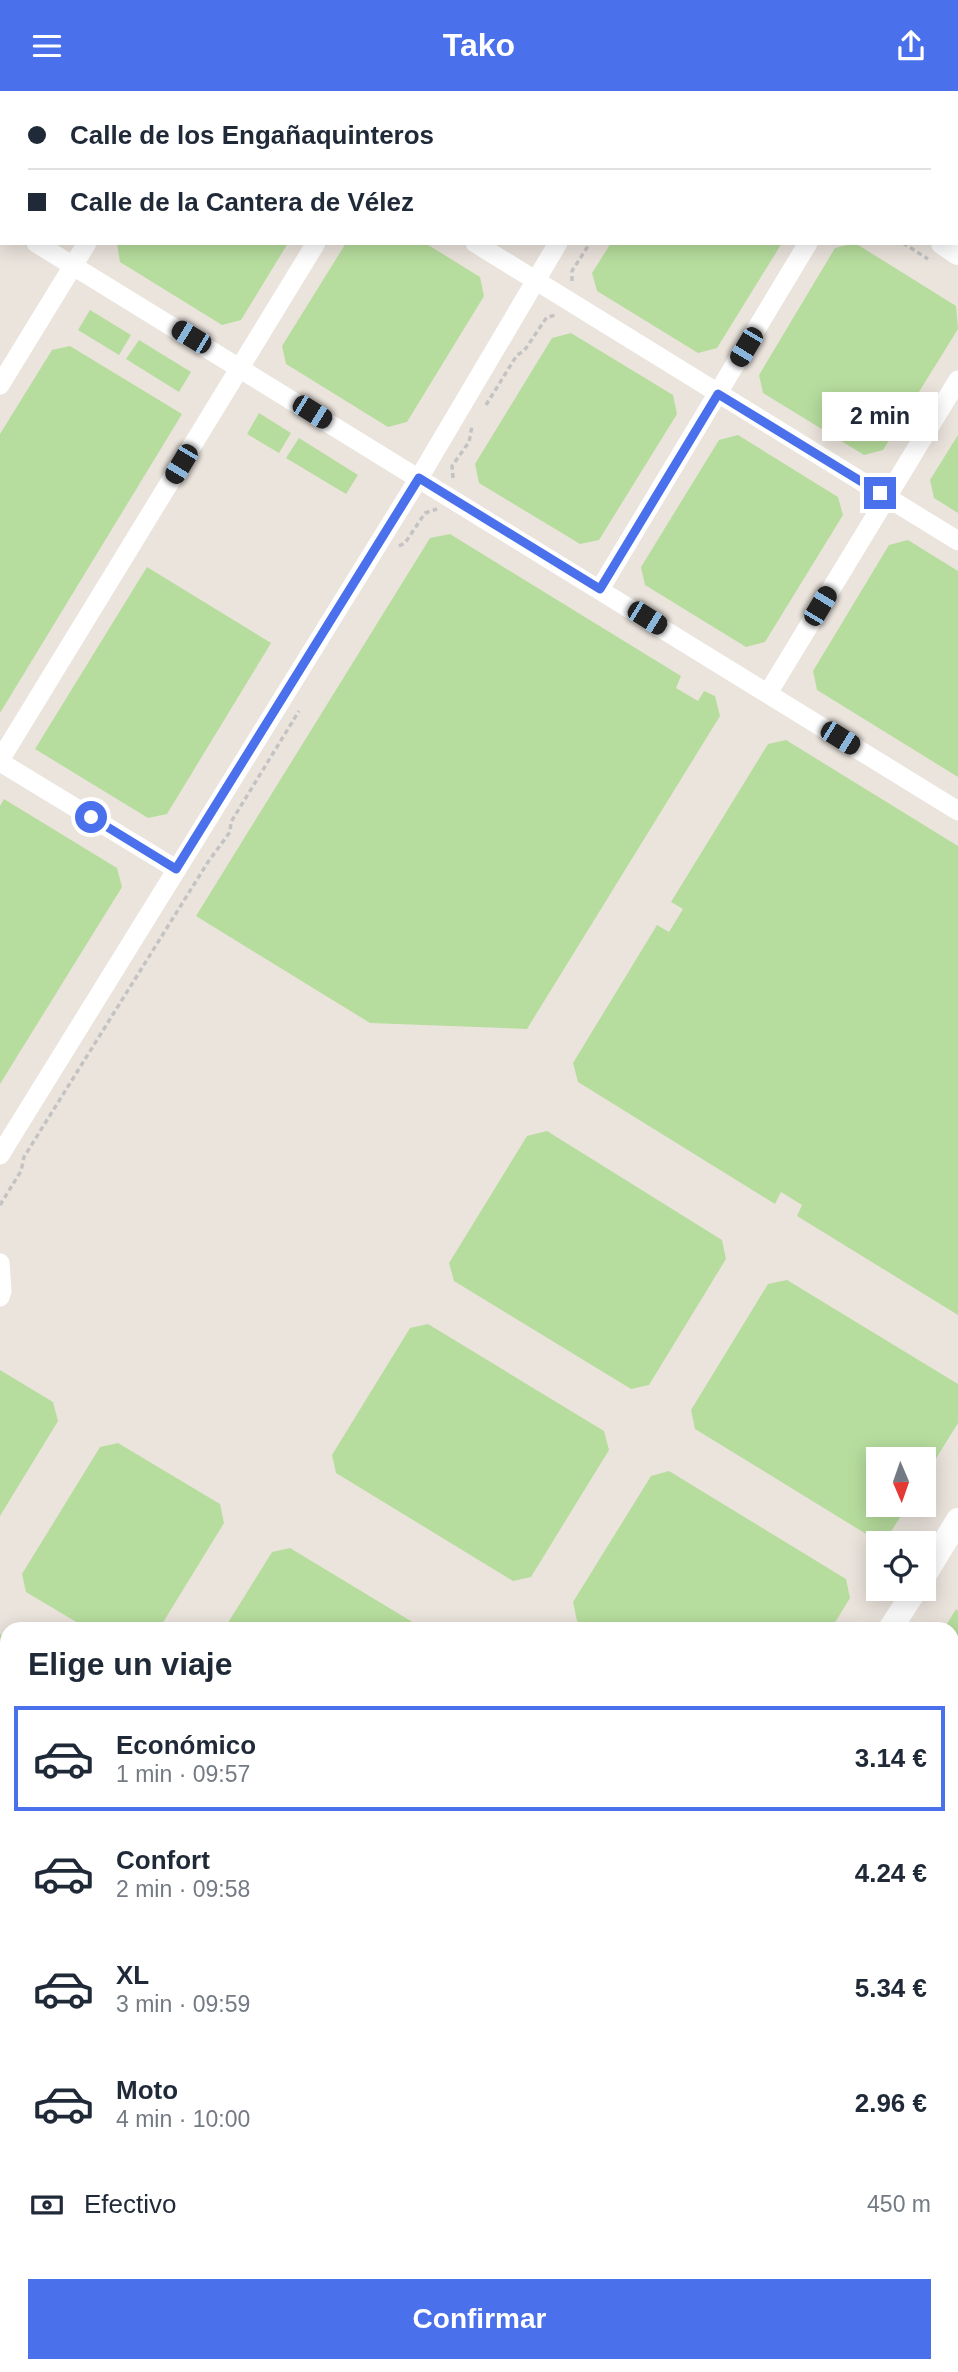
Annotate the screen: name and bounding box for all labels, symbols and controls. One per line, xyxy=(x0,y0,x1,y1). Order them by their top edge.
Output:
icon: menu xyxy=(28,27,66,65)
text: Tako xyxy=(443,27,515,63)
icon: share xyxy=(892,27,930,65)
text: Calle de los Engañaquinteros xyxy=(70,120,434,150)
text: Calle de la Cantera de Vélez xyxy=(70,187,414,217)
car xyxy=(168,317,215,357)
car xyxy=(727,324,766,370)
callout: 2 min xyxy=(822,391,938,441)
car xyxy=(289,392,336,432)
text: 2 min xyxy=(850,403,910,429)
car xyxy=(162,441,201,487)
route end xyxy=(864,477,896,509)
car xyxy=(801,583,840,629)
car xyxy=(624,598,671,638)
car xyxy=(817,718,864,758)
route start xyxy=(75,801,107,833)
north arrow xyxy=(866,1447,936,1517)
map controls xyxy=(866,1447,936,1601)
button: locate xyxy=(866,1531,936,1601)
text: Elige un viaje xyxy=(28,1646,233,1682)
icon: car xyxy=(32,1727,95,1790)
text: Económico xyxy=(116,1730,256,1760)
text: 3.14 € xyxy=(855,1743,927,1773)
text: 1 min · 09:57 xyxy=(116,1761,250,1787)
icon: car xyxy=(32,1842,95,1905)
text: Confort xyxy=(116,1845,210,1875)
text: 4.24 € xyxy=(855,1858,927,1888)
text: 2 min · 09:58 xyxy=(116,1876,250,1902)
icon: car xyxy=(32,1957,95,2020)
text: XL xyxy=(116,1960,149,1990)
text: 5.34 € xyxy=(855,1973,927,2003)
text: 3 min · 09:59 xyxy=(116,1991,250,2017)
icon: car xyxy=(32,2072,95,2135)
text: Moto xyxy=(116,2075,178,2105)
text: 2.96 € xyxy=(855,2088,927,2118)
text: 4 min · 10:00 xyxy=(116,2106,250,2132)
icon: cash xyxy=(28,2186,66,2224)
text: Efectivo xyxy=(84,2189,177,2219)
text: 450 m xyxy=(867,2191,931,2217)
button: Confirmar xyxy=(28,2279,931,2359)

